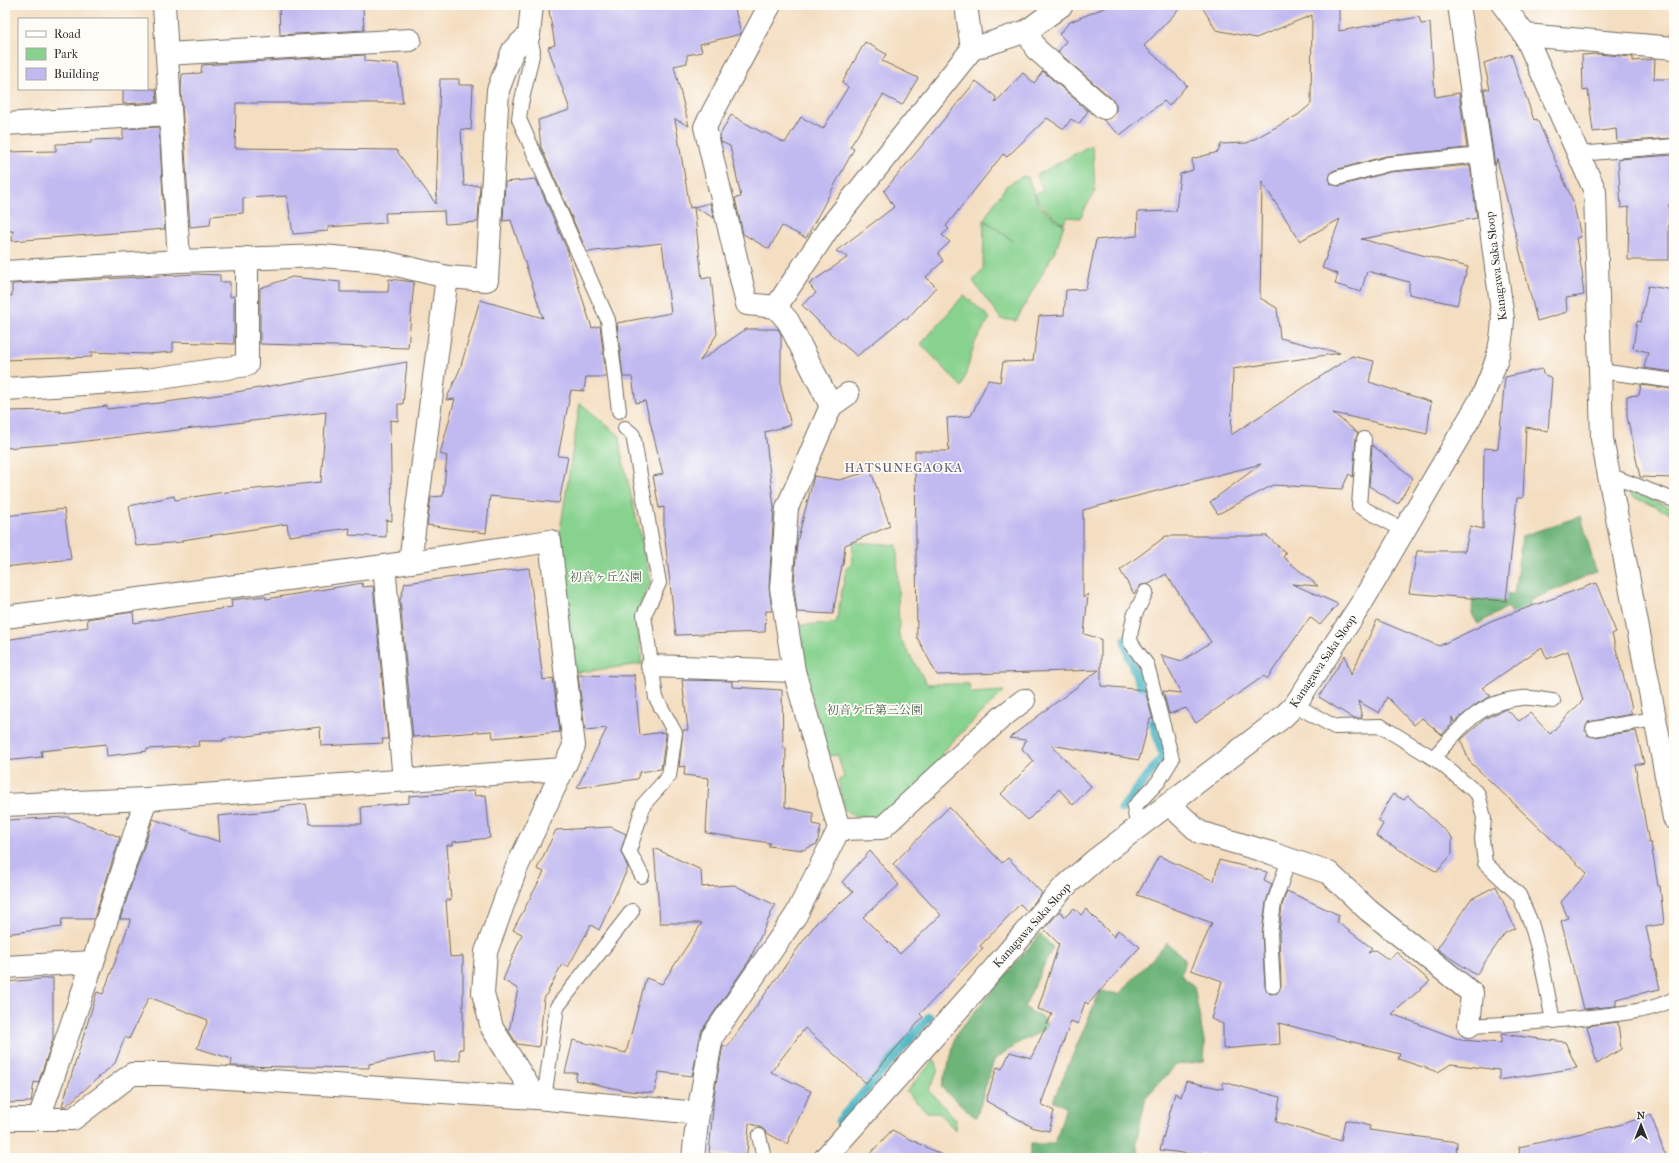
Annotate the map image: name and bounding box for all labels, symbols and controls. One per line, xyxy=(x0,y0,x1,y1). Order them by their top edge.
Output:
legend xyxy=(18,18,148,90)
text: Road xyxy=(54,27,81,41)
text: Park xyxy=(54,47,79,61)
text: Building xyxy=(54,67,99,81)
street label: Kanagawa Saka Sloop xyxy=(1482,210,1510,321)
district label: HATSUNEGAOKA xyxy=(844,460,964,475)
park label: 初音ヶ丘公園 xyxy=(570,570,642,584)
street label: Kanagawa Saka Sloop xyxy=(1287,611,1360,710)
park label: 初音ケ丘第三公園 xyxy=(827,703,923,717)
street label: Kanagawa Saka Sloop xyxy=(990,879,1074,970)
north arrow xyxy=(1621,1105,1661,1145)
text: N xyxy=(1637,1109,1646,1122)

